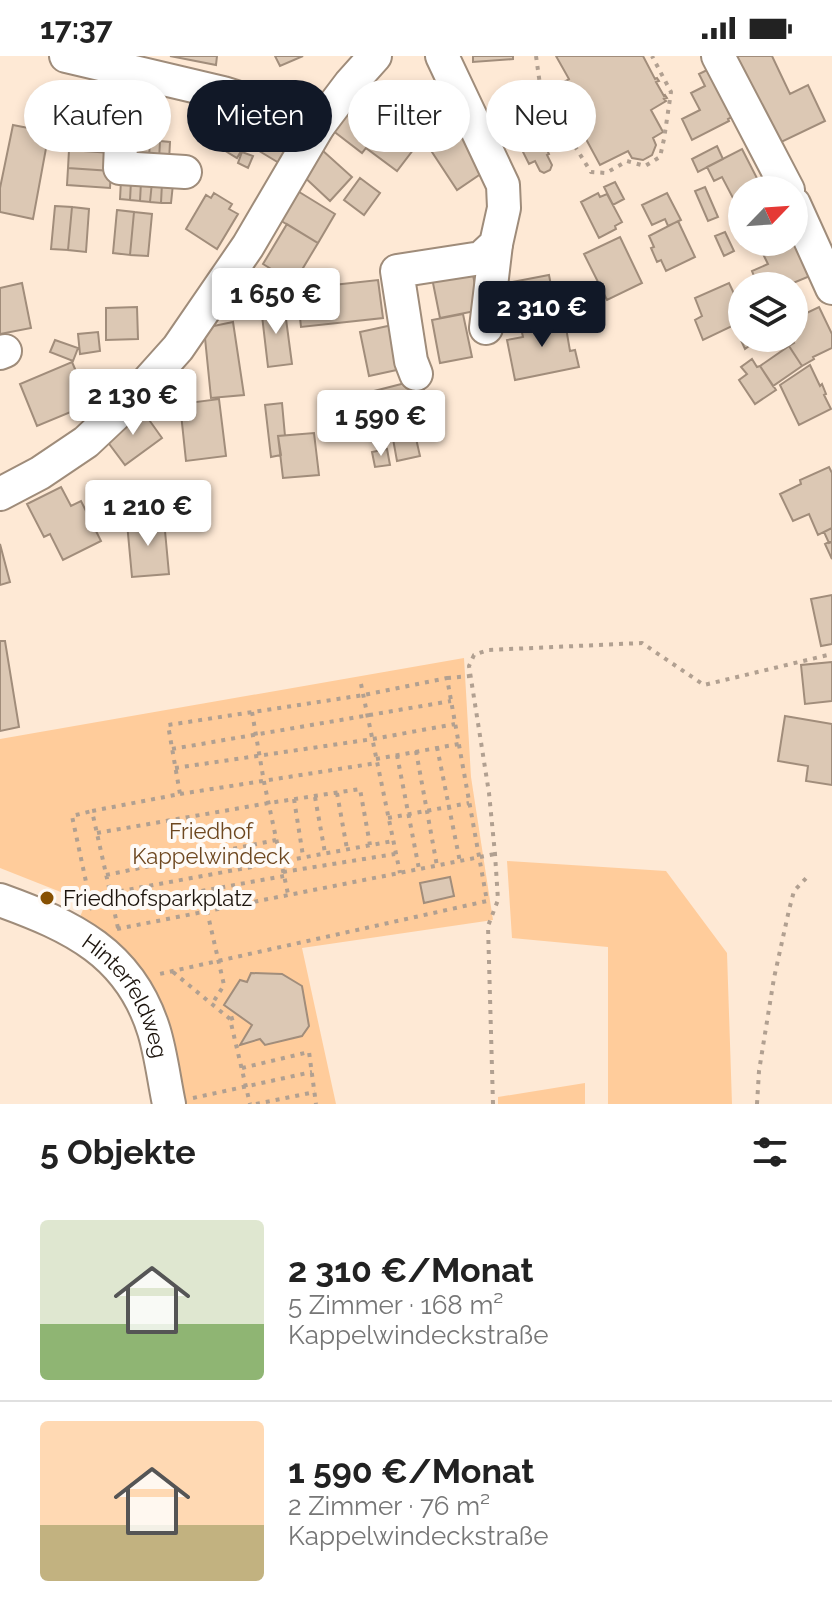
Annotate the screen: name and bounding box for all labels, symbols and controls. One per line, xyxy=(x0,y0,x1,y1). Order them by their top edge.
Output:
text: 17:37 xyxy=(40,11,113,46)
chip: Kaufen xyxy=(24,80,171,152)
chip: Mieten xyxy=(187,80,332,152)
chip: Filter xyxy=(348,80,470,152)
chip: Neu xyxy=(486,80,596,152)
north arrow xyxy=(728,176,808,256)
map controls xyxy=(728,176,808,352)
pin: 1 650 € xyxy=(202,268,350,336)
button: layers xyxy=(728,272,808,352)
text: 1 650 € xyxy=(230,279,322,309)
pin: 2 310 € xyxy=(468,281,616,349)
text: 2 310 € xyxy=(496,292,588,322)
pin: 2 130 € xyxy=(59,369,207,437)
text: 2 130 € xyxy=(87,380,179,410)
pin: 1 590 € xyxy=(307,390,455,458)
text: 1 590 € xyxy=(335,401,427,431)
pin: 1 210 € xyxy=(74,480,222,548)
text: 1 210 € xyxy=(103,491,193,521)
park label: Friedhof Kappelwindeck xyxy=(132,818,290,869)
place label: Friedhofsparkplatz xyxy=(63,885,253,911)
marker: Friedhofsparkplatz xyxy=(38,889,56,907)
street label: Hinterfeldweg xyxy=(77,928,173,1060)
icon: filters xyxy=(748,1130,792,1174)
text: 5 Objekte xyxy=(40,1132,196,1172)
text: 2 310 €/Monat xyxy=(288,1250,534,1290)
icon: home xyxy=(104,1252,200,1348)
text: 5 Zimmer · 168 m² xyxy=(288,1290,503,1320)
text: Kappelwindeckstraße xyxy=(288,1320,548,1350)
text: 1 590 €/Monat xyxy=(288,1451,534,1491)
icon: home xyxy=(104,1453,200,1549)
text: 2 Zimmer · 76 m² xyxy=(288,1491,490,1521)
text: Kappelwindeckstraße xyxy=(288,1521,548,1551)

